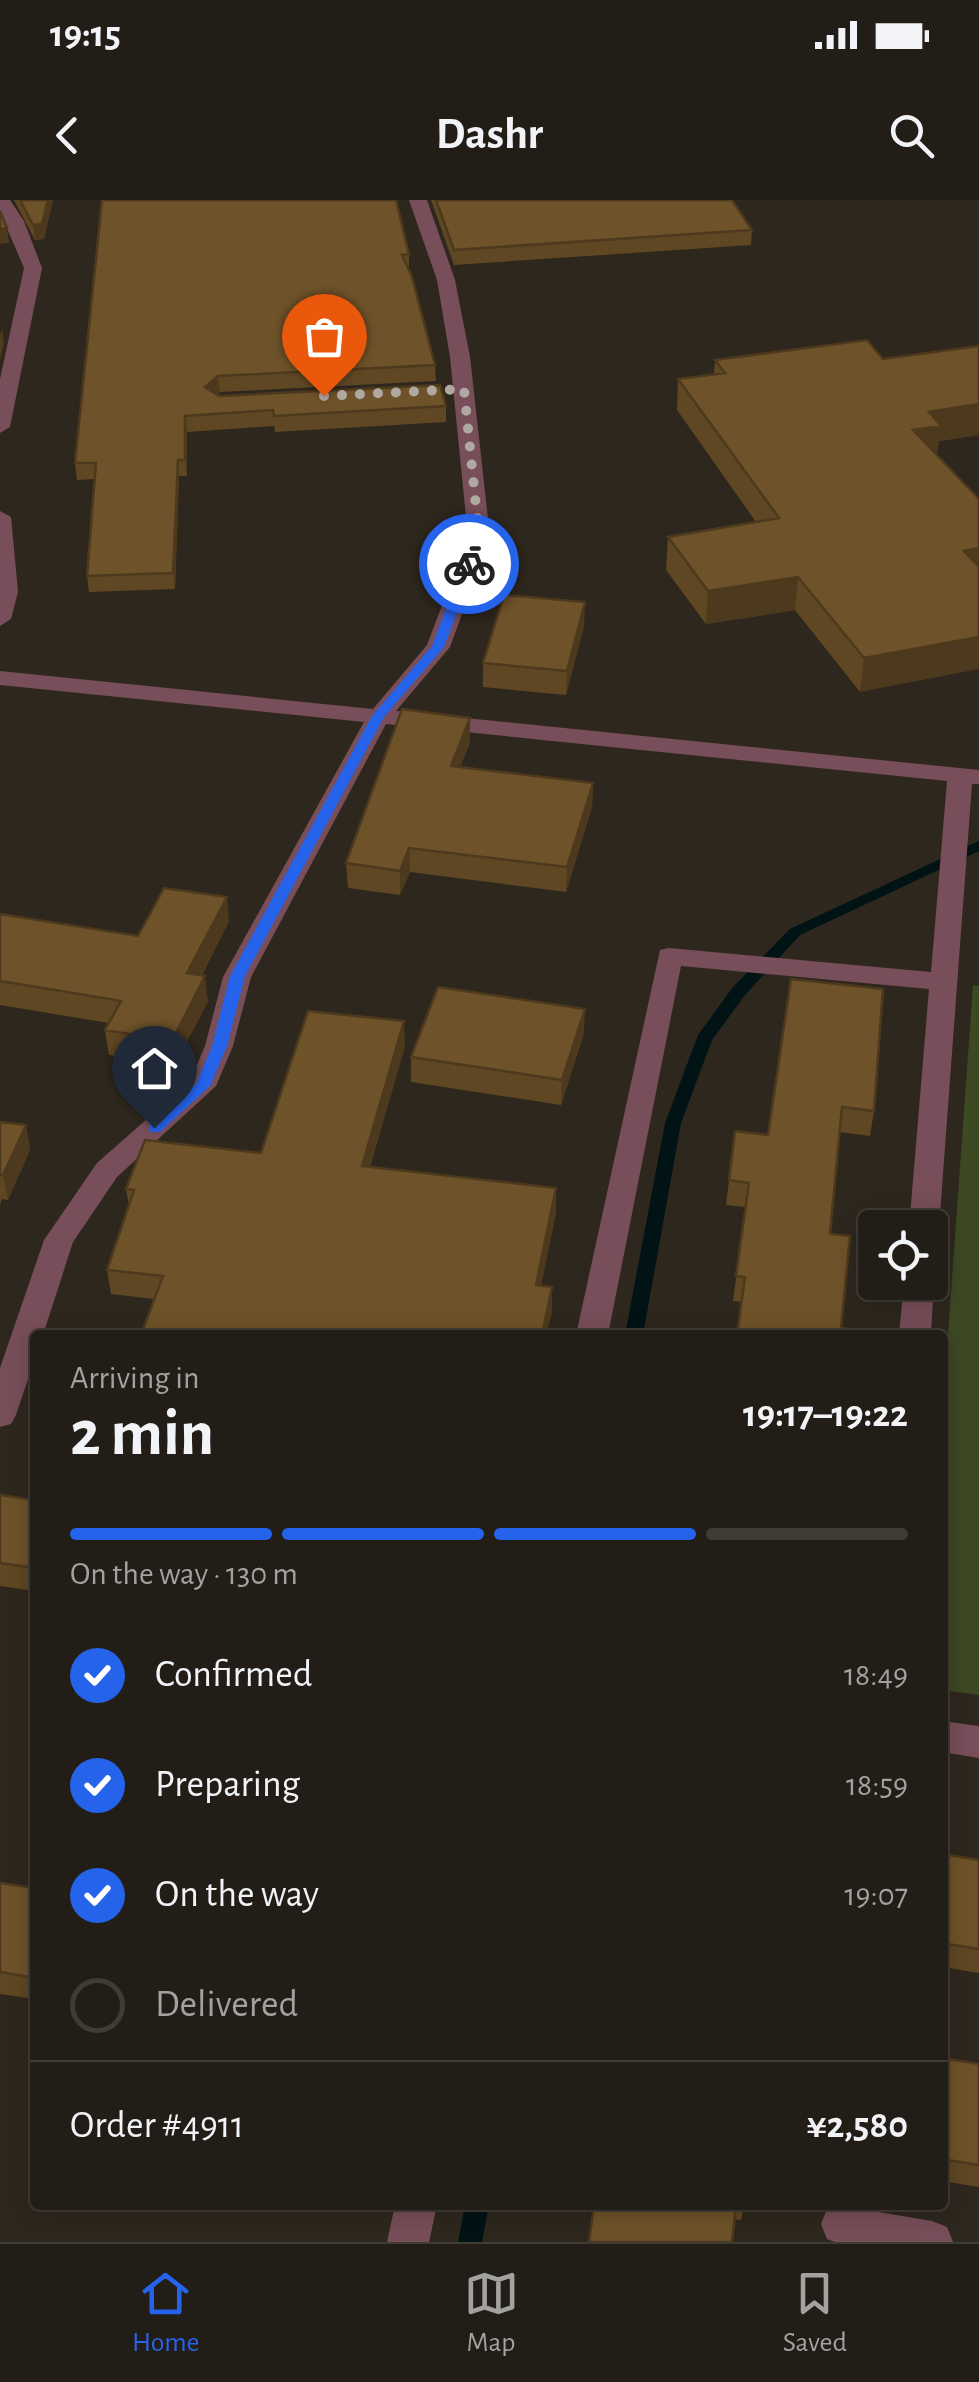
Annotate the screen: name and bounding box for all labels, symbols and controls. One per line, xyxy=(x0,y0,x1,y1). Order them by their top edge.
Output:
text: 19:15 xyxy=(50,16,121,54)
icon: back xyxy=(40,108,95,163)
icon: search xyxy=(884,108,939,163)
text: Dashr xyxy=(436,112,543,157)
pin xyxy=(282,294,367,397)
icon: bag xyxy=(297,309,352,364)
courier xyxy=(419,514,519,614)
icon: bike xyxy=(442,537,497,592)
pin xyxy=(112,1026,197,1129)
icon: home xyxy=(127,1041,182,1096)
map controls xyxy=(858,1210,948,1300)
button: locate xyxy=(858,1210,948,1300)
text: Arriving in xyxy=(70,1362,199,1394)
text: 19:17–19:22 xyxy=(743,1396,908,1434)
text: 2 min xyxy=(70,1402,214,1467)
text: On the way · 130 m xyxy=(70,1558,298,1590)
icon: check xyxy=(70,1648,125,1703)
text: Confirmed xyxy=(155,1656,312,1694)
text: 18:49 xyxy=(844,1659,908,1691)
icon: check xyxy=(70,1758,125,1813)
text: Preparing xyxy=(155,1766,300,1804)
text: 18:59 xyxy=(846,1769,908,1801)
icon: check xyxy=(70,1868,125,1923)
text: On the way xyxy=(155,1876,319,1914)
text: 19:07 xyxy=(844,1879,908,1911)
text: Delivered xyxy=(155,1986,298,2024)
text: Order #4911 xyxy=(70,2107,244,2145)
text: ¥2,580 xyxy=(806,2107,908,2145)
tab: Home xyxy=(132,2266,199,2360)
tab: Map xyxy=(464,2266,519,2360)
tab: Saved xyxy=(783,2266,847,2360)

